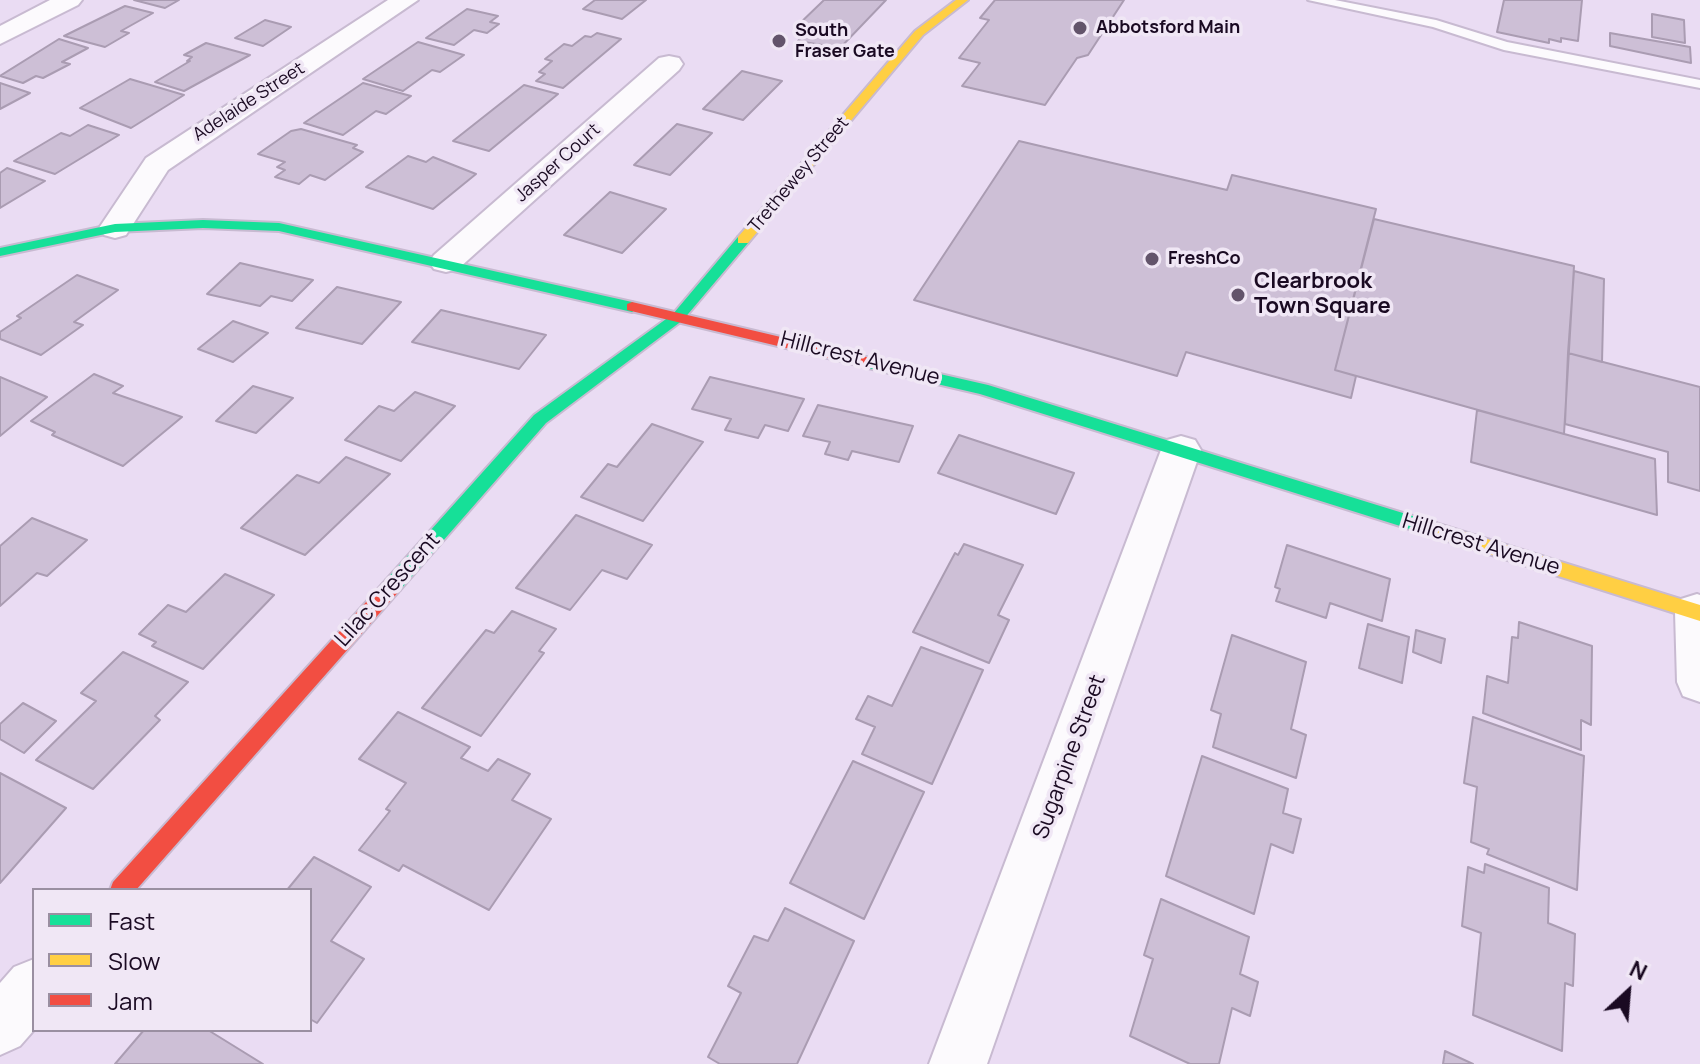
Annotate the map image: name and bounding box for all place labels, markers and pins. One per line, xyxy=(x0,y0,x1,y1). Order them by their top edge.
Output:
place label: Abbotsford Main xyxy=(1096,17,1240,39)
marker: Abbotsford Main xyxy=(1071,19,1089,37)
place label: South Fraser Gate xyxy=(795,20,895,62)
marker: South Fraser Gate xyxy=(770,32,788,50)
place label: FreshCo xyxy=(1168,248,1241,270)
marker: FreshCo xyxy=(1143,250,1161,268)
place label: Clearbrook Town Square xyxy=(1254,269,1391,320)
marker: Clearbrook Town Square xyxy=(1229,286,1247,304)

